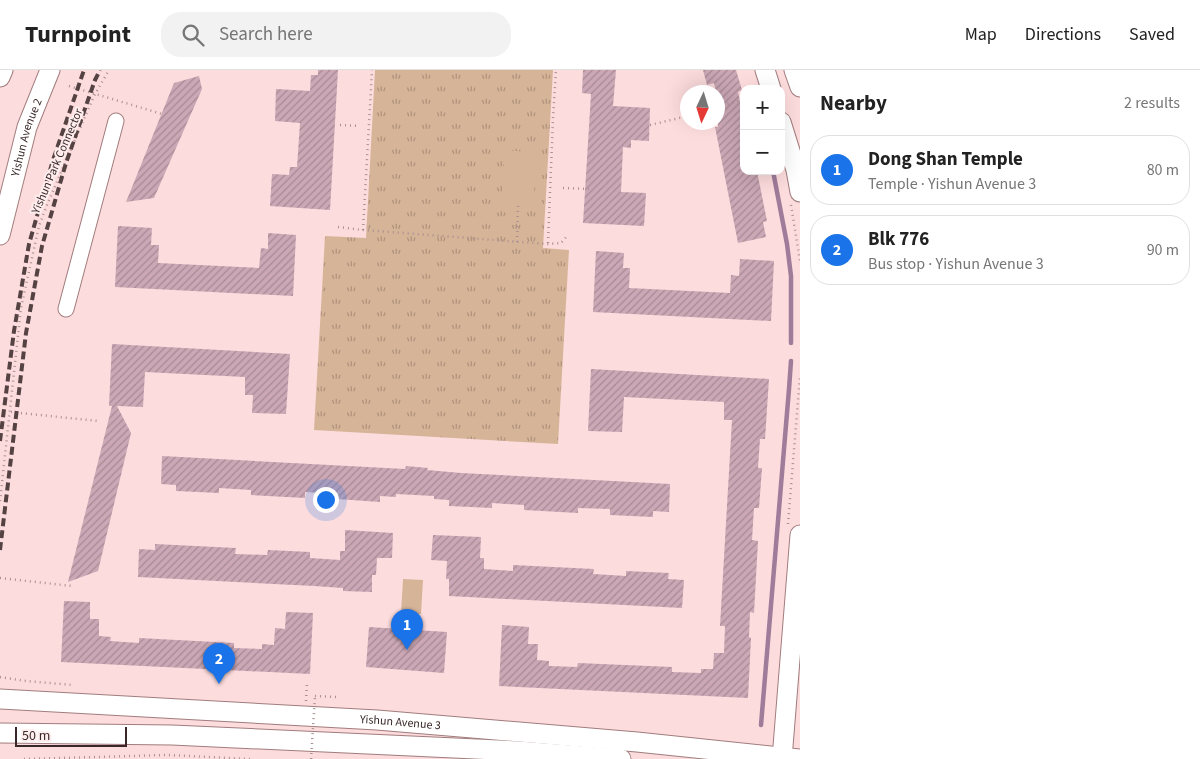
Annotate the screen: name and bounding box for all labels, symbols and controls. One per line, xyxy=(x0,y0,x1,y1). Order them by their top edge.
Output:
search box xyxy=(161,12,511,57)
text: Turnpoint xyxy=(25,17,131,52)
icon: search xyxy=(179,21,207,49)
text: Search here xyxy=(219,21,313,48)
text: Map xyxy=(965,22,997,47)
text: Directions xyxy=(1025,22,1101,47)
text: Saved xyxy=(1129,22,1175,47)
north arrow xyxy=(680,85,725,130)
map controls xyxy=(740,85,785,175)
button: + xyxy=(740,85,785,130)
text: Nearby xyxy=(820,88,887,118)
text: 2 results xyxy=(1124,92,1180,114)
street label: Yishun Avenue 2 xyxy=(7,96,47,180)
street label: Yishun Park Connector xyxy=(27,105,88,217)
button: − xyxy=(740,130,785,175)
text: Dong Shan Temple xyxy=(868,146,1023,173)
text: 1 xyxy=(833,159,841,181)
text: 80 m xyxy=(1147,159,1179,181)
text: Temple · Yishun Avenue 3 xyxy=(868,173,1036,195)
text: Blk 776 xyxy=(868,226,929,253)
text: 2 xyxy=(833,239,841,261)
text: 90 m xyxy=(1147,239,1179,261)
text: Bus stop · Yishun Avenue 3 xyxy=(868,253,1044,275)
your location xyxy=(313,487,339,513)
pin: 1 xyxy=(391,609,423,650)
pin: 2 xyxy=(203,643,235,684)
street label: Yishun Avenue 3 xyxy=(358,711,441,734)
scale bar xyxy=(15,724,128,747)
text: 50 m xyxy=(22,726,50,746)

